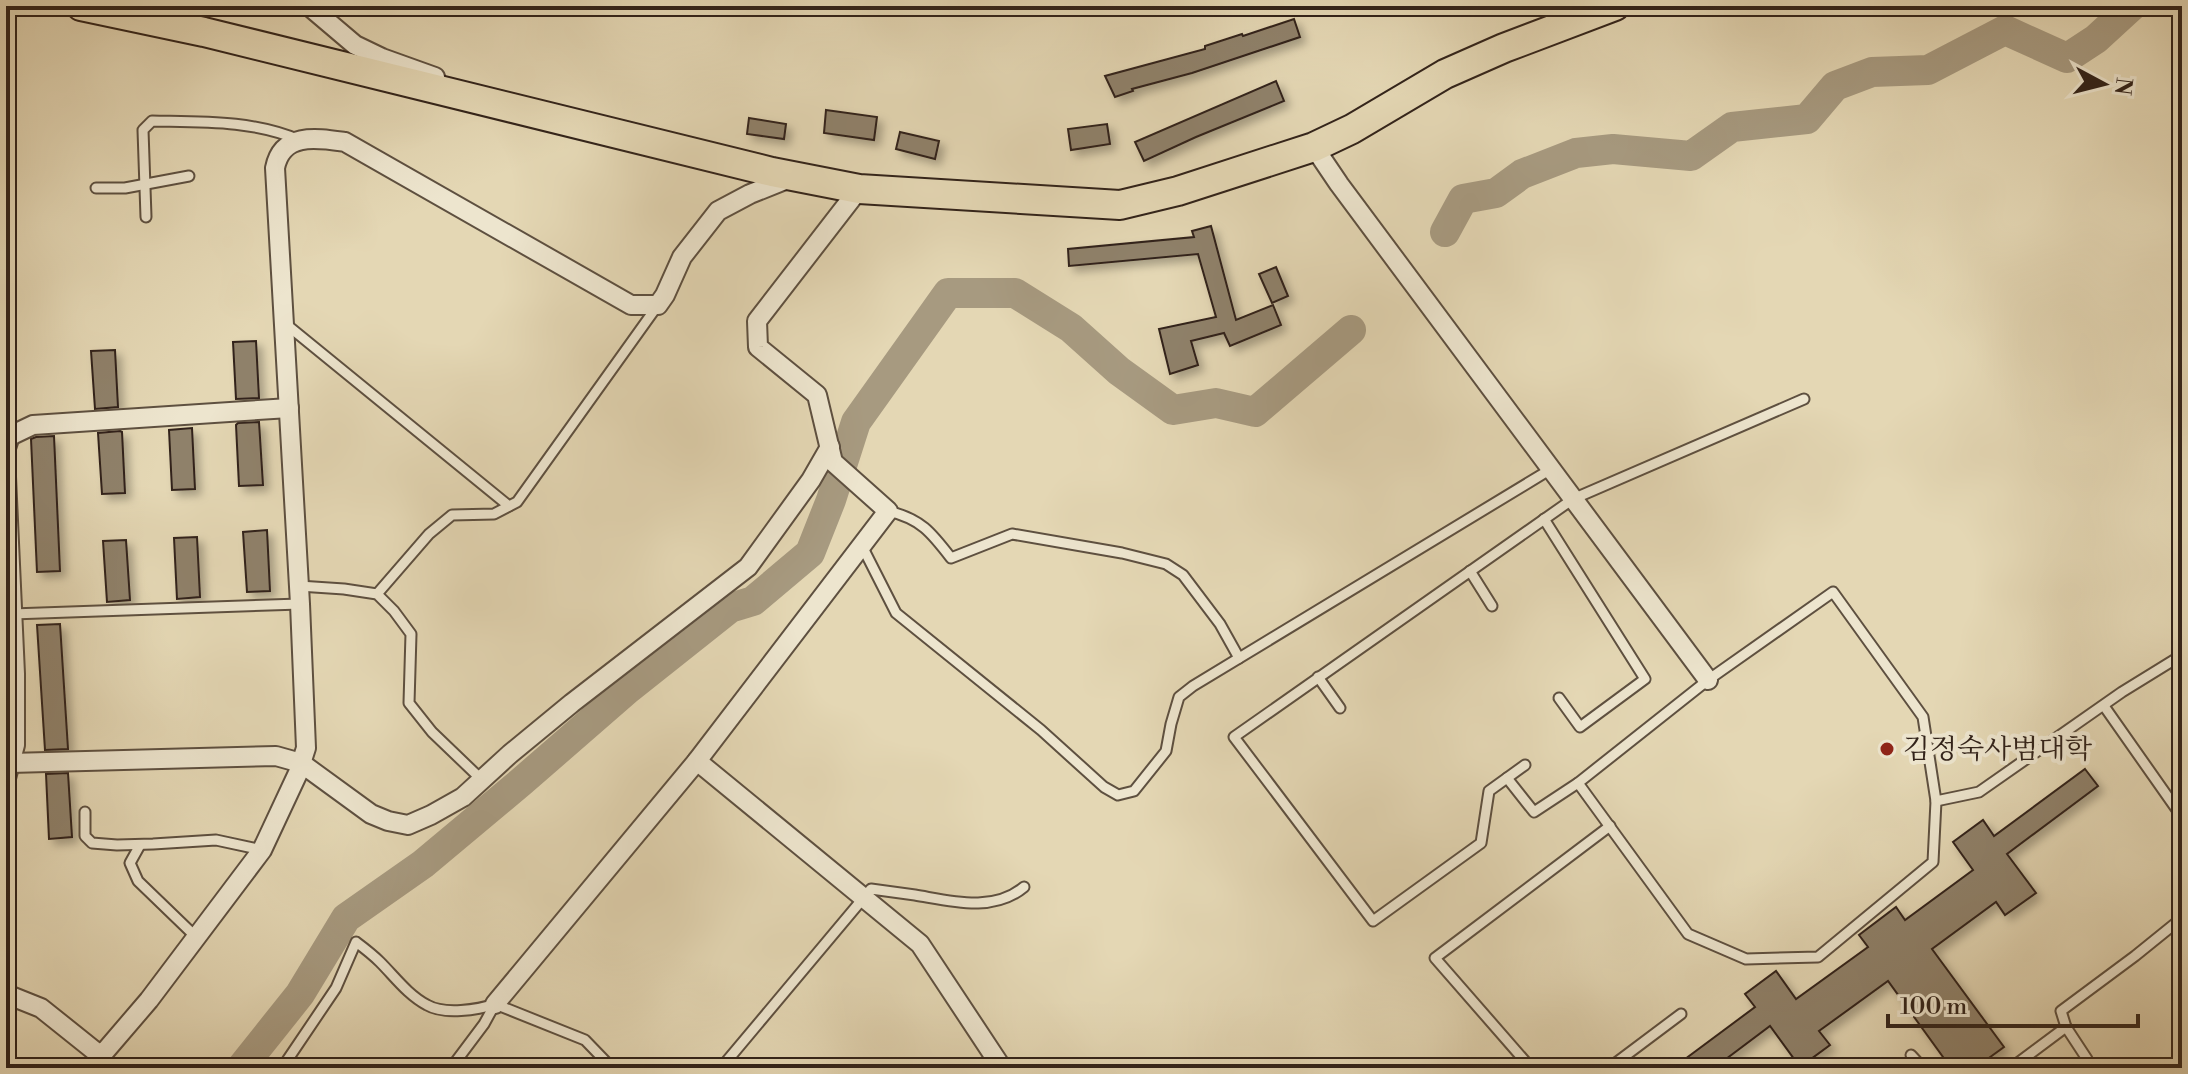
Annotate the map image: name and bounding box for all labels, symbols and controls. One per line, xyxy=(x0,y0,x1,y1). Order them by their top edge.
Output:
north arrow xyxy=(2064,44,2144,124)
text: N xyxy=(2108,76,2137,97)
place label: 김정숙사범대학 xyxy=(1903,732,2092,767)
marker: 김정숙사범대학 xyxy=(1878,740,1896,758)
scale bar xyxy=(1888,978,2138,1028)
text: 100 m xyxy=(1900,992,1967,1022)

